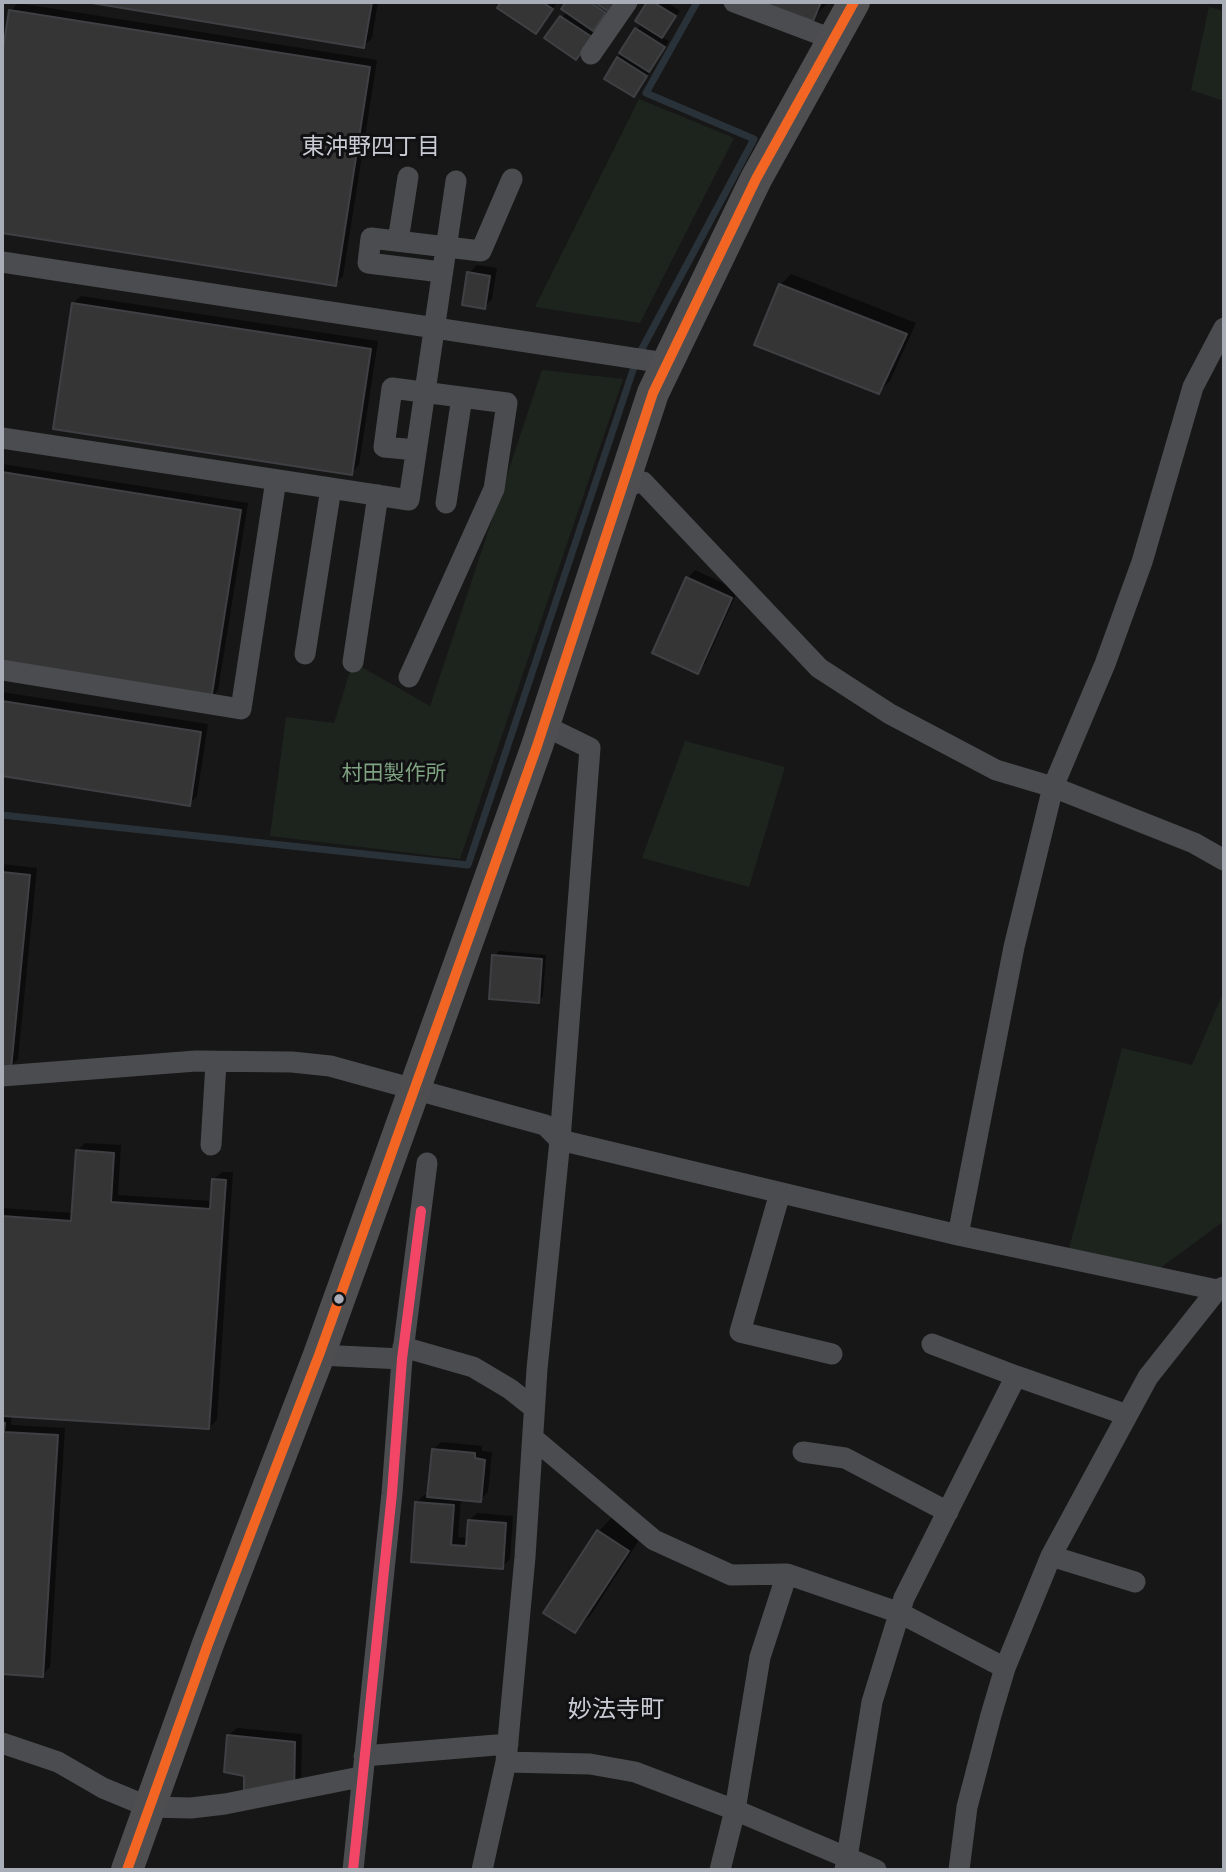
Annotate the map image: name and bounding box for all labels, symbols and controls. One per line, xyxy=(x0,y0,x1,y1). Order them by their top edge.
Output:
district label: 東沖野四丁目 xyxy=(302,133,440,161)
park label: 村田製作所 xyxy=(342,761,446,787)
unlabelled marker xyxy=(332,1292,346,1306)
district label: 妙法寺町 xyxy=(568,1696,664,1724)

